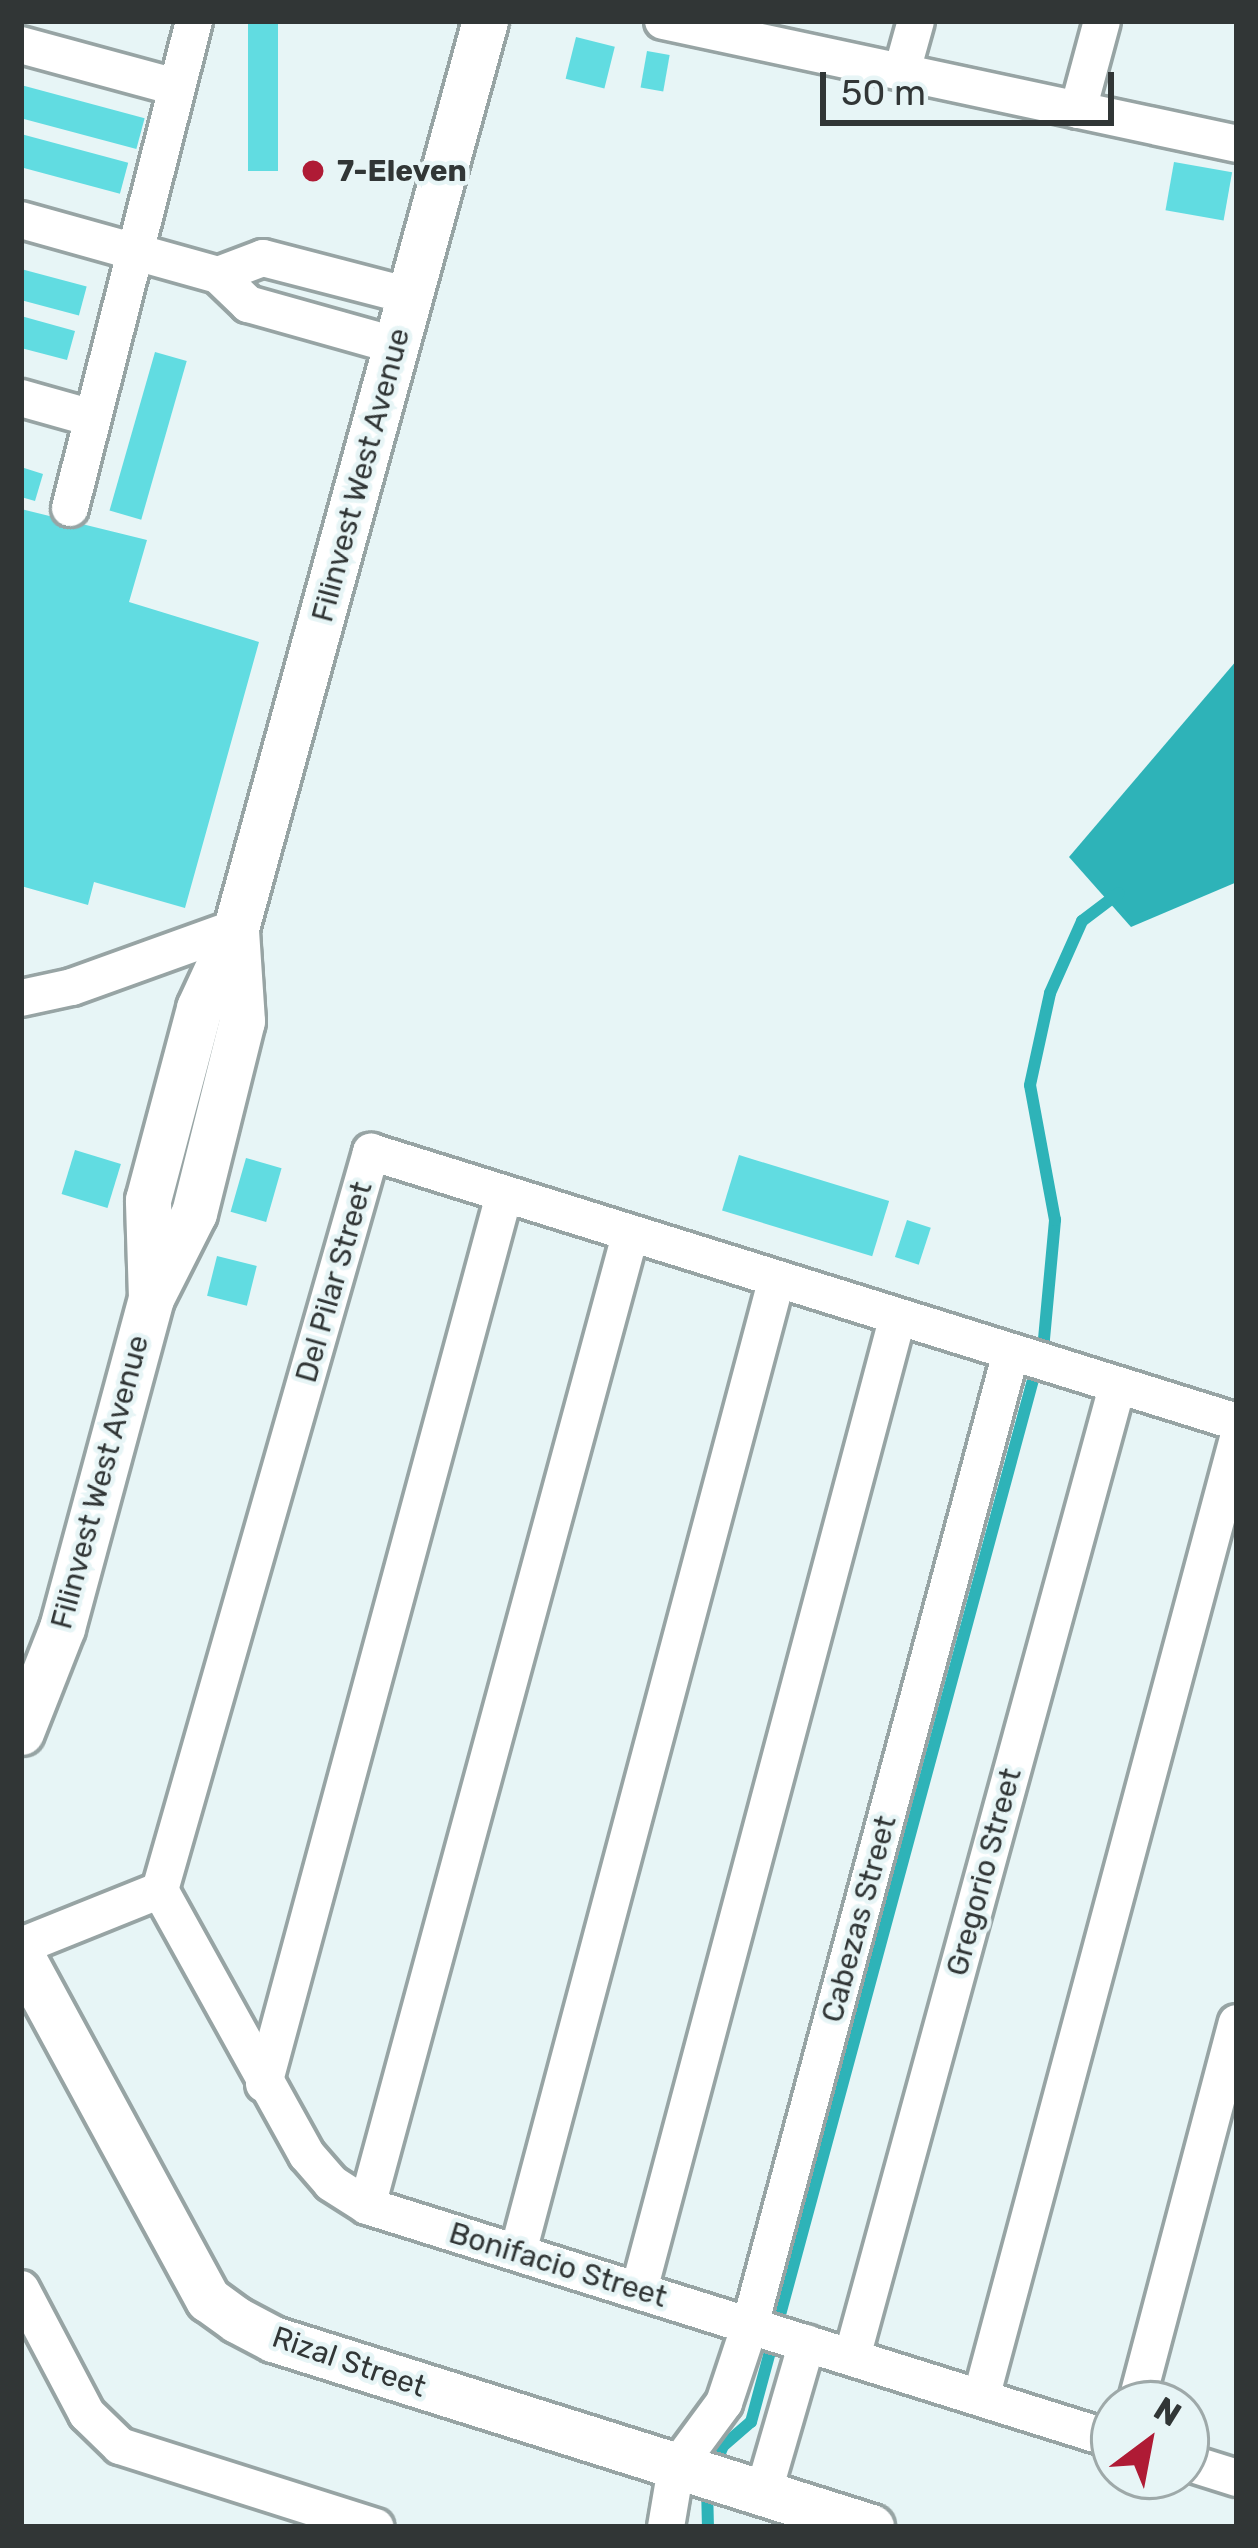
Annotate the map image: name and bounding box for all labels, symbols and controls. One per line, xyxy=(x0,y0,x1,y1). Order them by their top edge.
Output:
scale bar xyxy=(826,48,1120,122)
text: 50 m xyxy=(841,71,926,114)
place label: 7-Eleven xyxy=(337,153,467,189)
marker: 7-Eleven xyxy=(300,158,326,184)
street label: Filinvest West Avenue xyxy=(304,324,418,626)
street label: Del Pilar Street xyxy=(288,1177,380,1387)
street label: Filinvest West Avenue xyxy=(43,1331,157,1633)
street label: Gregorio Street xyxy=(939,1764,1029,1980)
street label: Cabezas Street xyxy=(814,1812,904,2026)
street label: Bonifacio Street xyxy=(445,2215,671,2315)
street label: Rizal Street xyxy=(267,2319,431,2405)
north arrow xyxy=(1090,2380,1210,2500)
text: N xyxy=(1147,2389,1188,2434)

